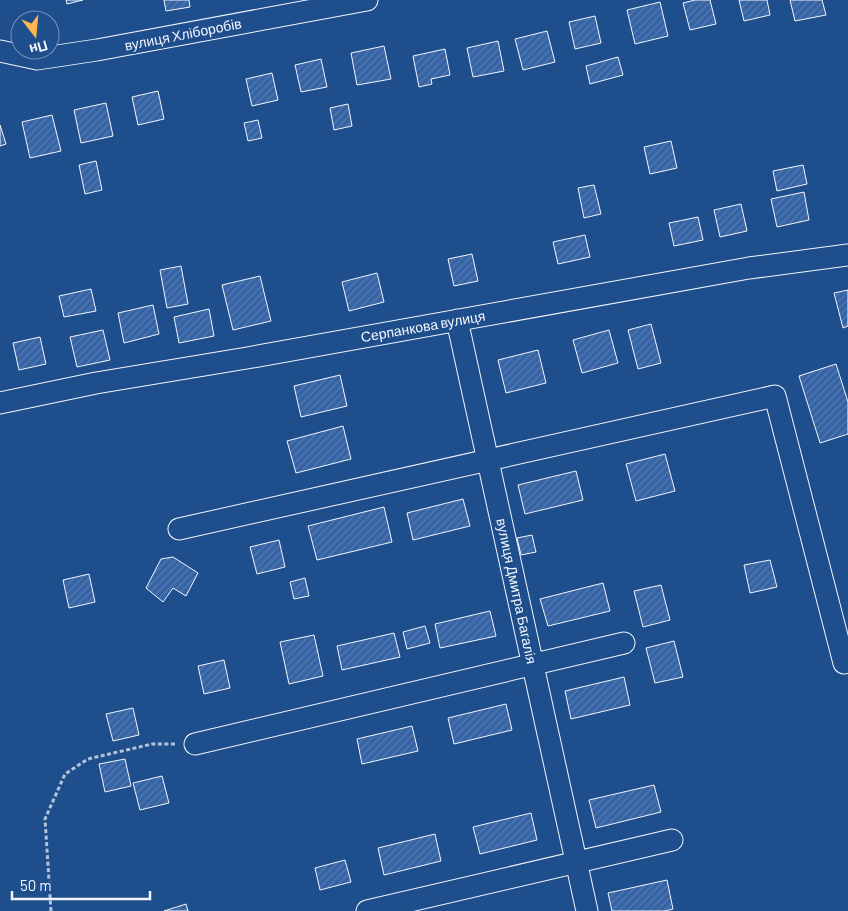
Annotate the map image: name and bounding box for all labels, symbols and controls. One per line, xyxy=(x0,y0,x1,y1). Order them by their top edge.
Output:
north arrow xyxy=(10,10,60,60)
street label: вулиця Хліборобів xyxy=(123,14,243,54)
text: Пн xyxy=(27,37,50,59)
street label: Серпанкова вулиця xyxy=(359,307,487,345)
street label: вулиця Дмитра Багалія xyxy=(493,517,541,665)
scale bar xyxy=(12,868,150,900)
text: 50 m xyxy=(20,876,52,894)

